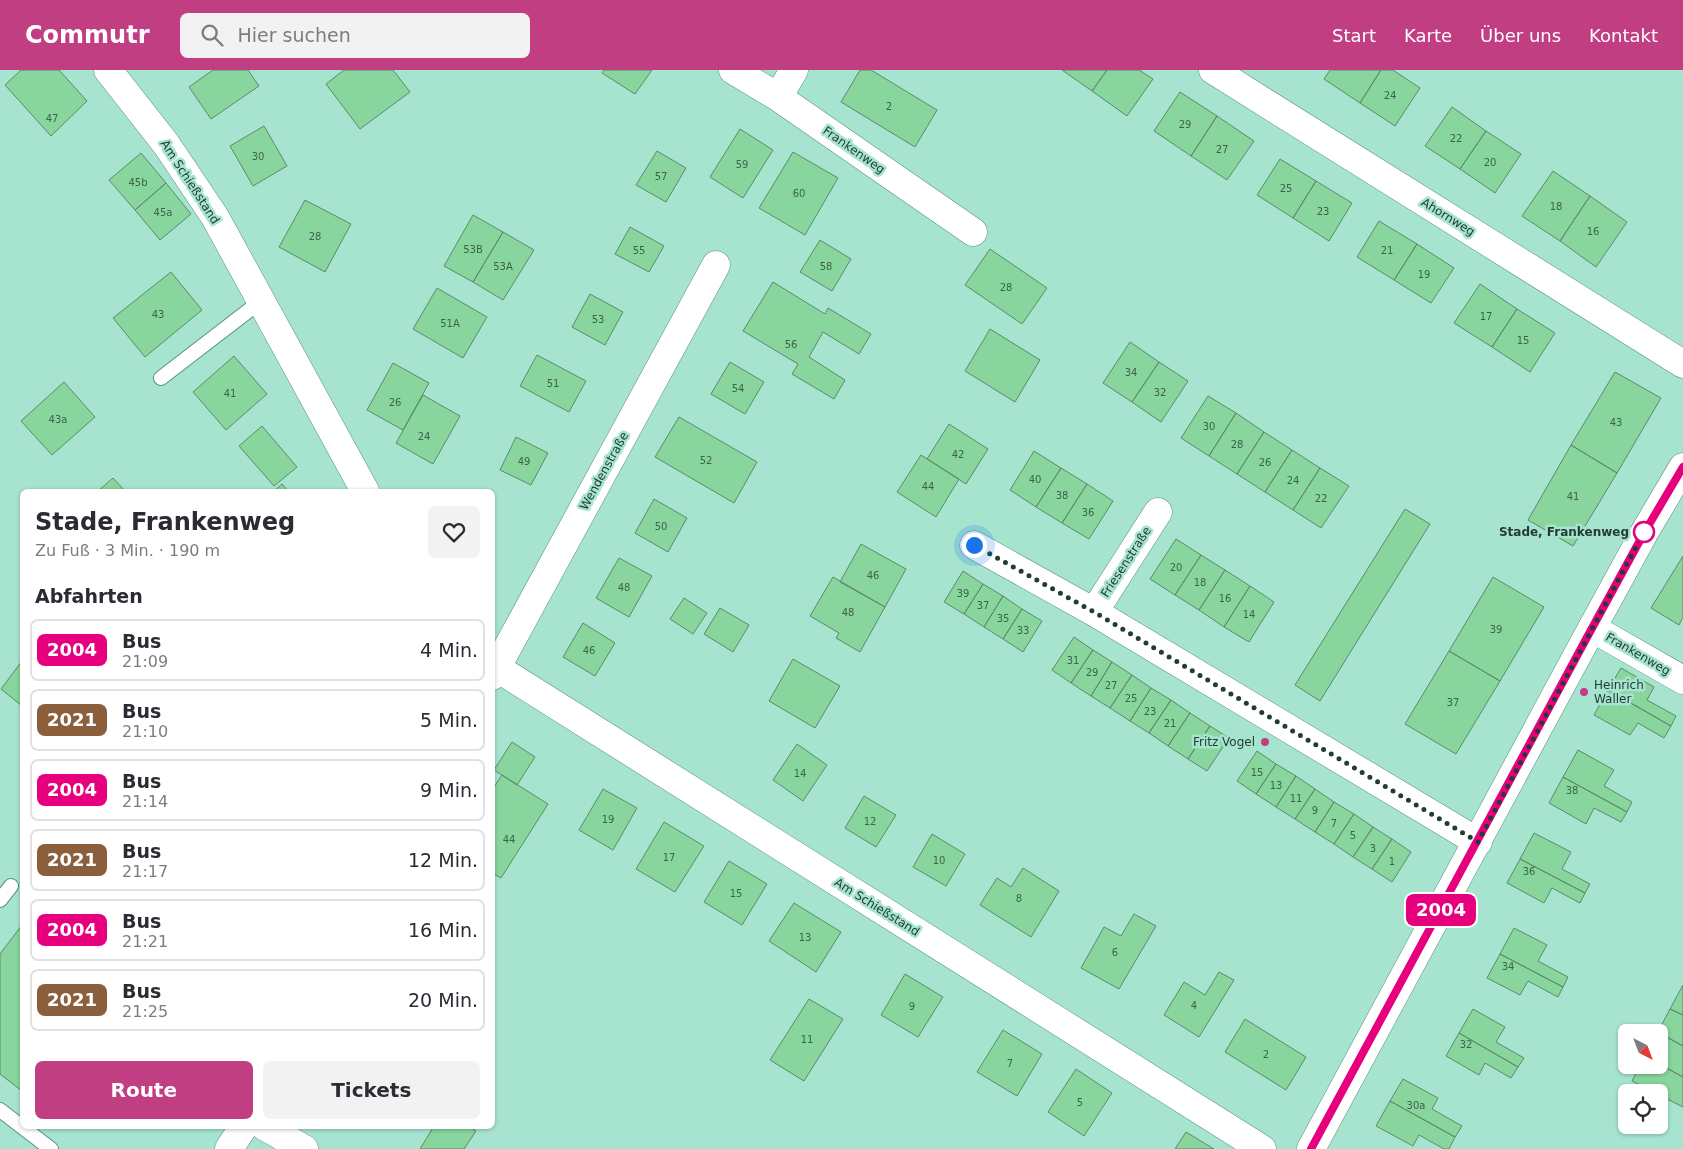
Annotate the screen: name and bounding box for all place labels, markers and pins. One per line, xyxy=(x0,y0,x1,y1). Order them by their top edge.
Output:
marker: Stade, Frankenweg xyxy=(1633,521,1655,543)
place label: Stade, Frankenweg xyxy=(1499,525,1629,539)
place label: Heinrich Waller xyxy=(1594,678,1644,706)
marker: Heinrich Waller xyxy=(1578,686,1590,698)
place label: Fritz Vogel xyxy=(1193,735,1255,749)
marker: Fritz Vogel xyxy=(1259,736,1271,748)

